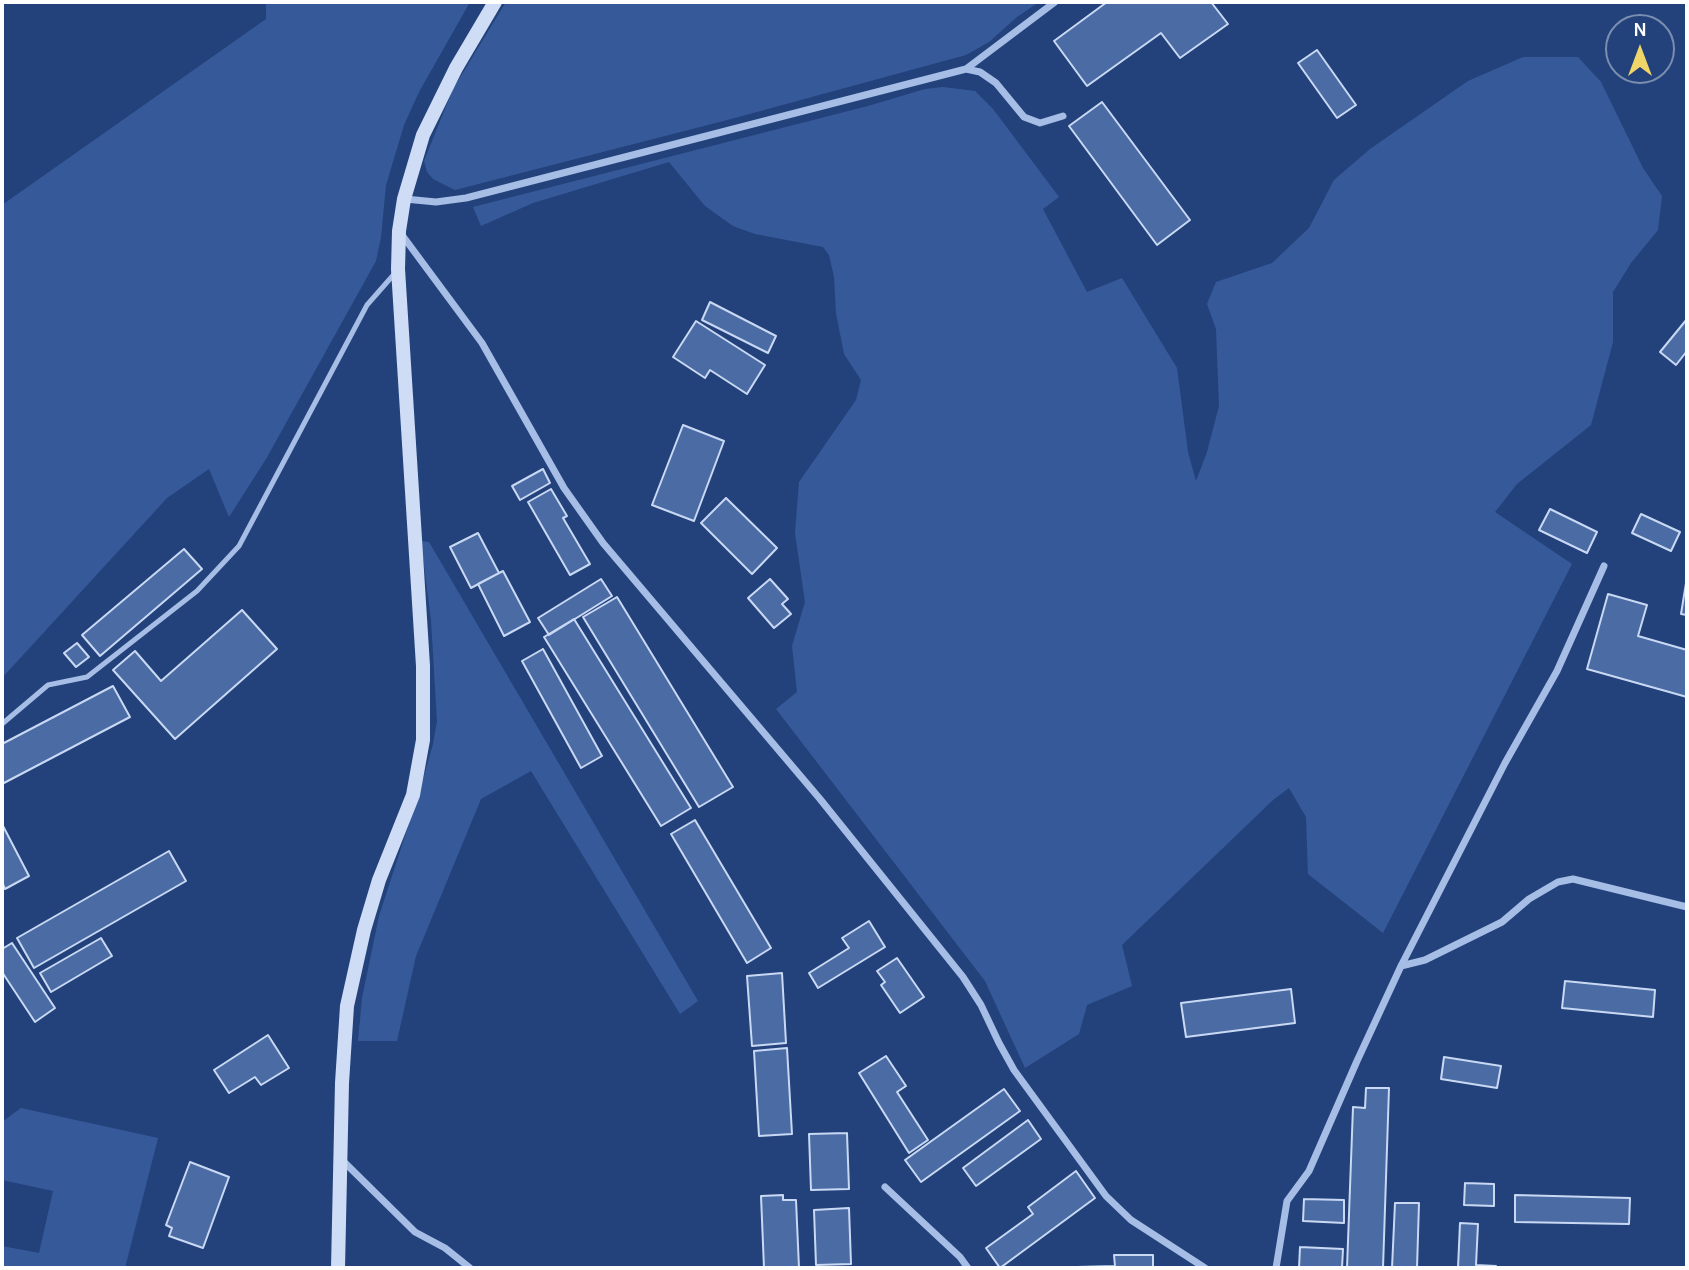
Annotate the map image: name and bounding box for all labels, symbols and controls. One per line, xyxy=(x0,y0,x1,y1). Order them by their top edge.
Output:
north arrow xyxy=(1605,14,1675,84)
text: N xyxy=(1633,19,1647,41)

